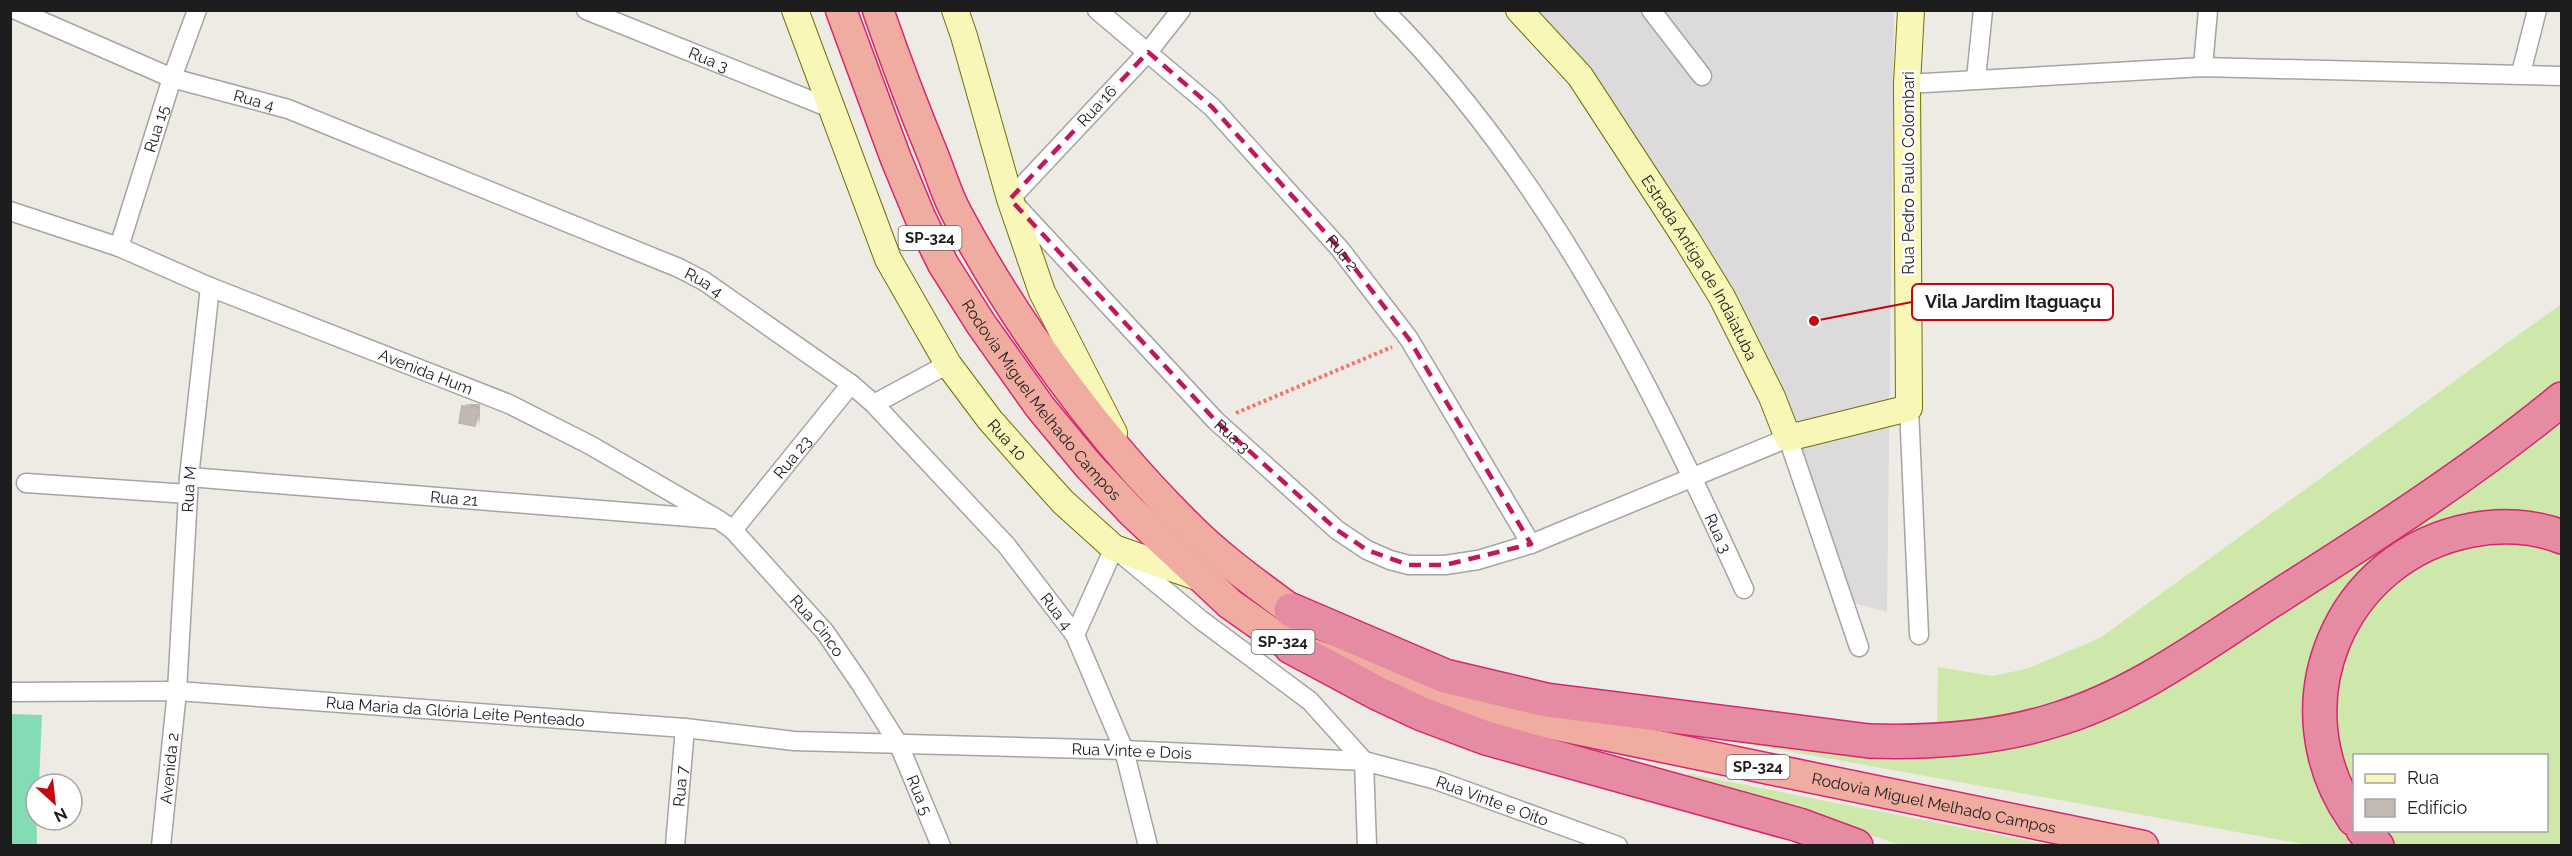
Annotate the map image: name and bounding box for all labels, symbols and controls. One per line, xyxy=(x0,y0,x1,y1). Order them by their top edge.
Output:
street label: Rua 3 xyxy=(686,43,731,76)
street label: Rua Pedro Paulo Colombari xyxy=(1899,71,1918,275)
street label: Rua 16 xyxy=(1073,82,1121,130)
street label: Rua 4 xyxy=(231,85,277,114)
street label: Rua 15 xyxy=(140,103,172,155)
street label: Estrada Antiga de Indaiatuba xyxy=(1638,171,1762,363)
road number: SP-324 xyxy=(898,226,962,250)
street label: Rua 2 xyxy=(1322,231,1363,275)
street label: Rua 4 xyxy=(682,263,727,301)
callout: Vila Jardim Itaguaçu xyxy=(1912,284,2113,320)
text: Vila Jardim Itaguaçu xyxy=(1925,291,2101,312)
street label: Rodovia Miguel Melhado Campos xyxy=(958,296,1125,504)
street label: Avenida Hum xyxy=(376,344,476,398)
street label: Rua 10 xyxy=(984,415,1031,464)
street label: Rua 3 xyxy=(1211,415,1254,457)
street label: Rua 23 xyxy=(769,432,815,482)
street label: Rua M xyxy=(178,465,200,513)
street label: Rua 21 xyxy=(430,487,479,510)
street label: Rua 3 xyxy=(1701,510,1736,556)
street label: Rua 4 xyxy=(1037,589,1077,634)
street label: Rua Cinco xyxy=(786,591,848,660)
road number: SP-324 xyxy=(1252,630,1314,654)
street label: Rua Maria da Glória Leite Penteado xyxy=(325,692,585,730)
street label: Avenida 2 xyxy=(156,732,182,805)
street label: Rua Vinte e Dois xyxy=(1071,739,1192,763)
legend xyxy=(2353,754,2548,832)
road number: SP-324 xyxy=(1726,755,1790,779)
street label: Rua 7 xyxy=(669,764,691,808)
text: Rua xyxy=(2407,767,2439,788)
street label: Rodovia Miguel Melhado Campos xyxy=(1810,768,2058,837)
street label: Rua Vinte e Oito xyxy=(1434,771,1551,830)
north arrow xyxy=(24,772,84,832)
street label: Rua 5 xyxy=(903,772,937,818)
text: Edifício xyxy=(2407,797,2467,818)
text: N xyxy=(51,804,70,826)

